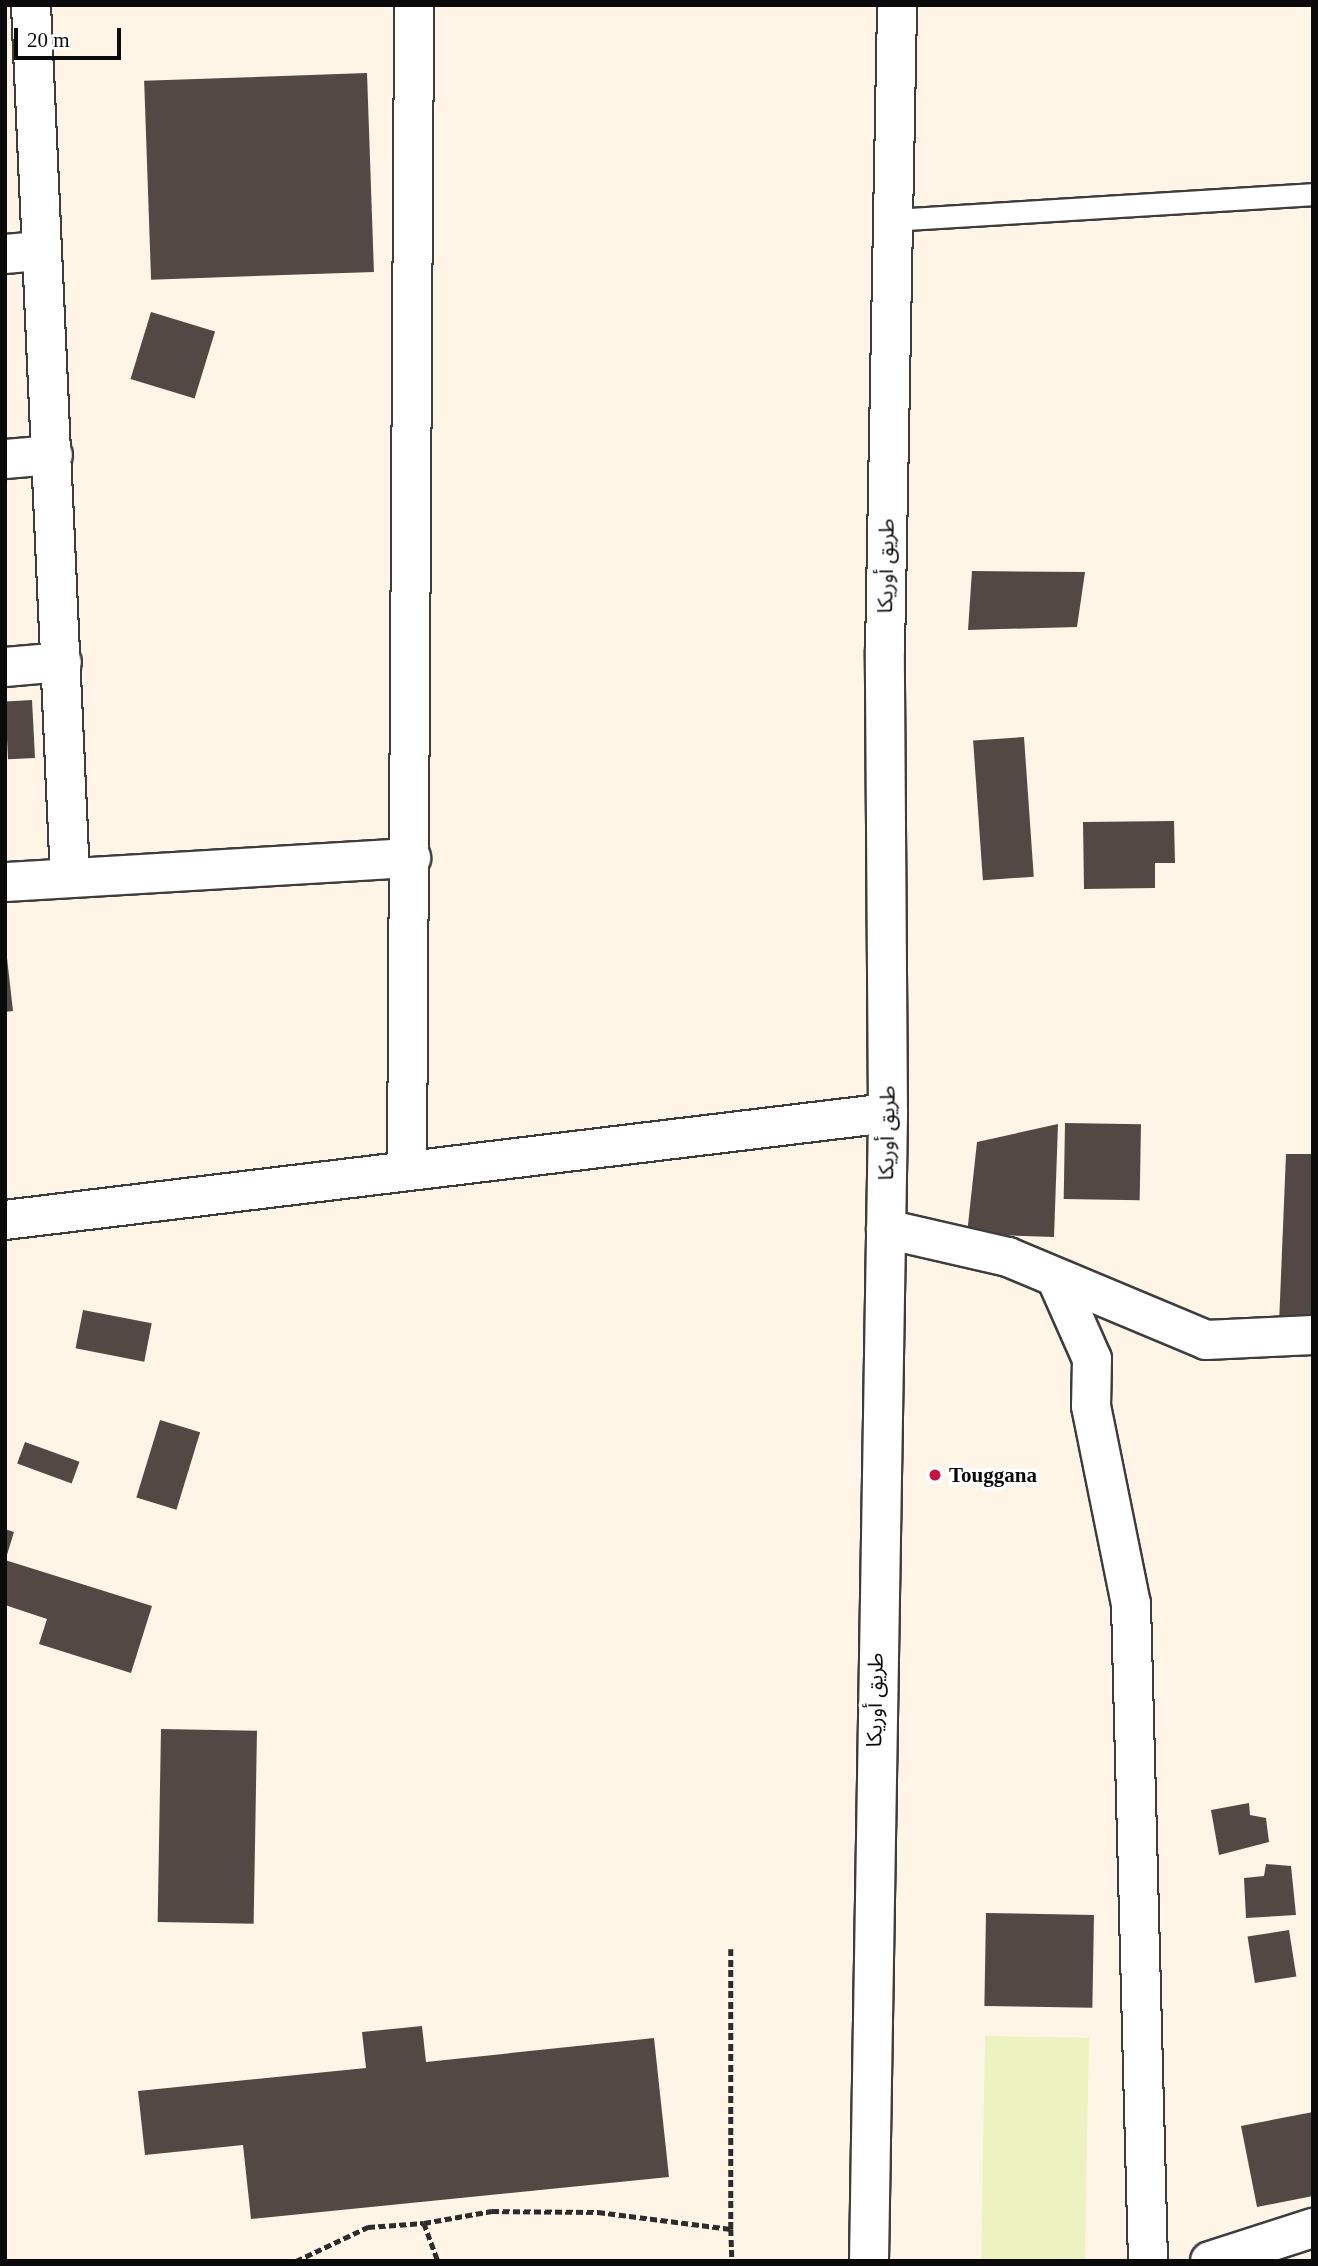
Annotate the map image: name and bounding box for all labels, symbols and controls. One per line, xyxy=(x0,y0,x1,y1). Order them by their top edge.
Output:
scale bar xyxy=(18,14,124,58)
text: 20 m xyxy=(27,28,70,52)
street label: طريق أوريكا xyxy=(873,518,899,614)
street label: طريق أوريكا xyxy=(874,1085,900,1181)
place label: Touggana xyxy=(949,1462,1037,1488)
marker: Touggana xyxy=(927,1467,943,1483)
street label: طريق أوريكا xyxy=(862,1652,888,1748)

